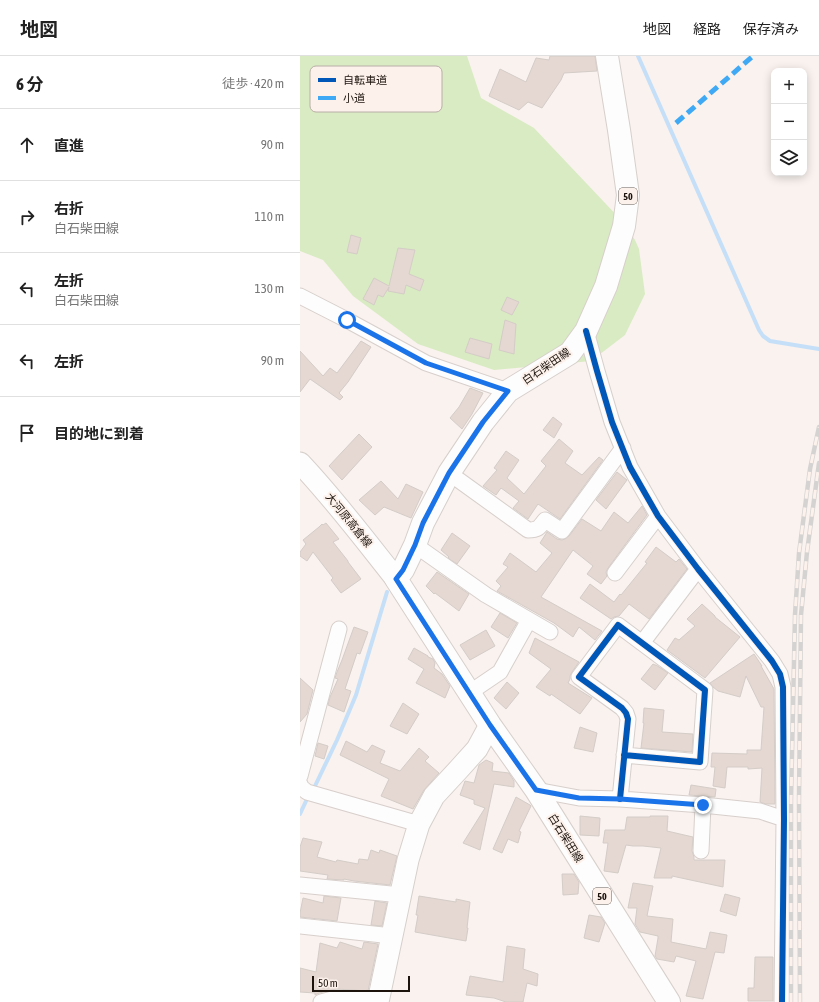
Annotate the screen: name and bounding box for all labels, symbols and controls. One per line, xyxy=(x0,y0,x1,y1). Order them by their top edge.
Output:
text: 地図 xyxy=(20,18,58,40)
text: 地図 xyxy=(643,21,671,37)
text: 経路 xyxy=(693,21,721,37)
text: 保存済み xyxy=(743,21,799,37)
legend xyxy=(310,66,442,112)
map controls xyxy=(771,68,807,176)
button: + xyxy=(771,68,807,104)
text: 6 分 xyxy=(16,74,43,94)
text: 自転車道 xyxy=(343,74,387,86)
text: 徒歩 · 420 m xyxy=(222,76,284,91)
text: 小道 xyxy=(343,92,365,104)
button: − xyxy=(771,104,807,140)
icon: ahead xyxy=(16,134,38,156)
text: 直進 xyxy=(54,137,84,154)
text: 90 m xyxy=(261,137,284,152)
button: layers xyxy=(771,140,807,176)
road number: 50 xyxy=(619,188,637,204)
text: 右折 xyxy=(54,200,84,217)
icon: right xyxy=(16,206,38,228)
text: 110 m xyxy=(255,209,284,224)
text: 白石柴田線 xyxy=(54,221,119,236)
text: 左折 xyxy=(54,272,84,289)
icon: left xyxy=(16,278,38,300)
text: 130 m xyxy=(255,281,284,296)
text: 白石柴田線 xyxy=(54,293,119,308)
route start xyxy=(338,311,356,329)
street label: 白石柴田線 xyxy=(520,346,572,386)
icon: left xyxy=(16,350,38,372)
text: 左折 xyxy=(54,353,84,370)
text: 90 m xyxy=(261,353,284,368)
icon: arrive xyxy=(16,422,38,444)
text: 目的地に到着 xyxy=(54,425,144,442)
street label: 大河原高倉線 xyxy=(324,491,374,549)
route end xyxy=(694,796,712,814)
street label: 白石柴田線 xyxy=(546,811,586,865)
road number: 50 xyxy=(593,888,611,904)
scale bar xyxy=(312,974,410,993)
text: 50 m xyxy=(318,977,338,989)

